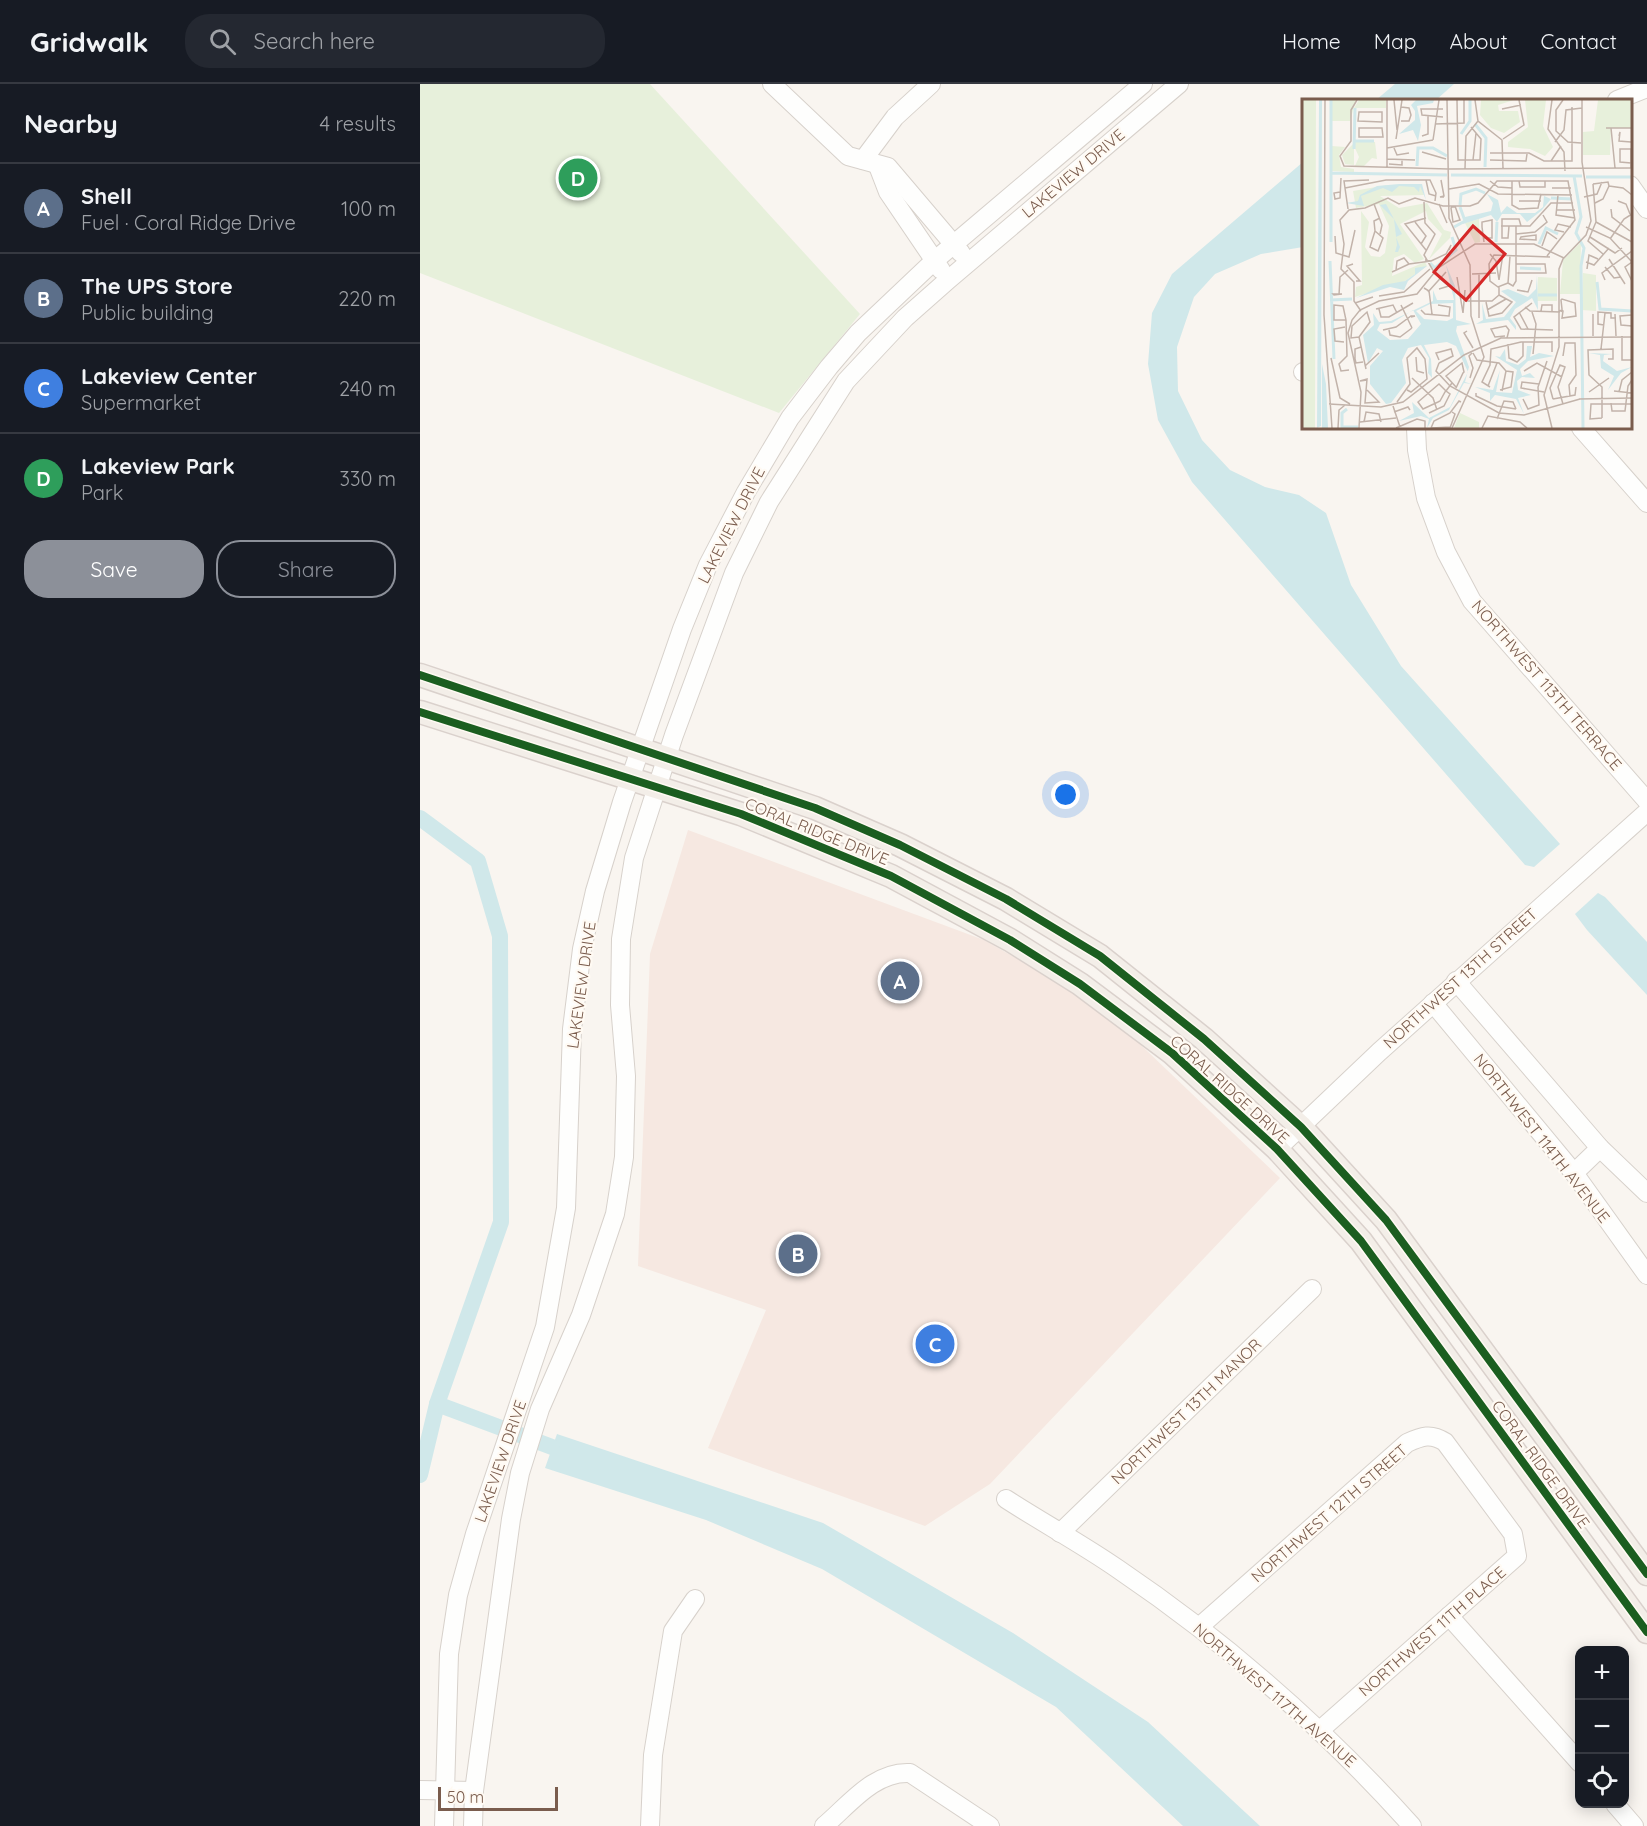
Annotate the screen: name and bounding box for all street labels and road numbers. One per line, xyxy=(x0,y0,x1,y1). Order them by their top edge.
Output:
street label: LAKEVIEW DRIVE xyxy=(1017,124,1129,222)
street label: LAKEVIEW DRIVE xyxy=(693,463,769,587)
street label: NORTHWEST 113TH TERRACE xyxy=(1468,596,1626,774)
street label: CORAL RIDGE DRIVE xyxy=(742,793,892,869)
street label: NORTHWEST 13TH STREET xyxy=(1379,903,1541,1052)
street label: LAKEVIEW DRIVE xyxy=(562,920,600,1050)
street label: CORAL RIDGE DRIVE xyxy=(1166,1030,1294,1148)
street label: NORTHWEST 114TH AVENUE xyxy=(1470,1049,1614,1227)
street label: NORTHWEST 13TH MANOR xyxy=(1107,1334,1265,1488)
street label: CORAL RIDGE DRIVE xyxy=(1488,1396,1594,1532)
street label: LAKEVIEW DRIVE xyxy=(470,1397,530,1525)
street label: NORTHWEST 12TH STREET xyxy=(1247,1439,1412,1586)
street label: NORTHWEST 11TH PLACE xyxy=(1354,1562,1510,1700)
street label: NORTHWEST 117TH AVENUE xyxy=(1189,1619,1361,1771)

